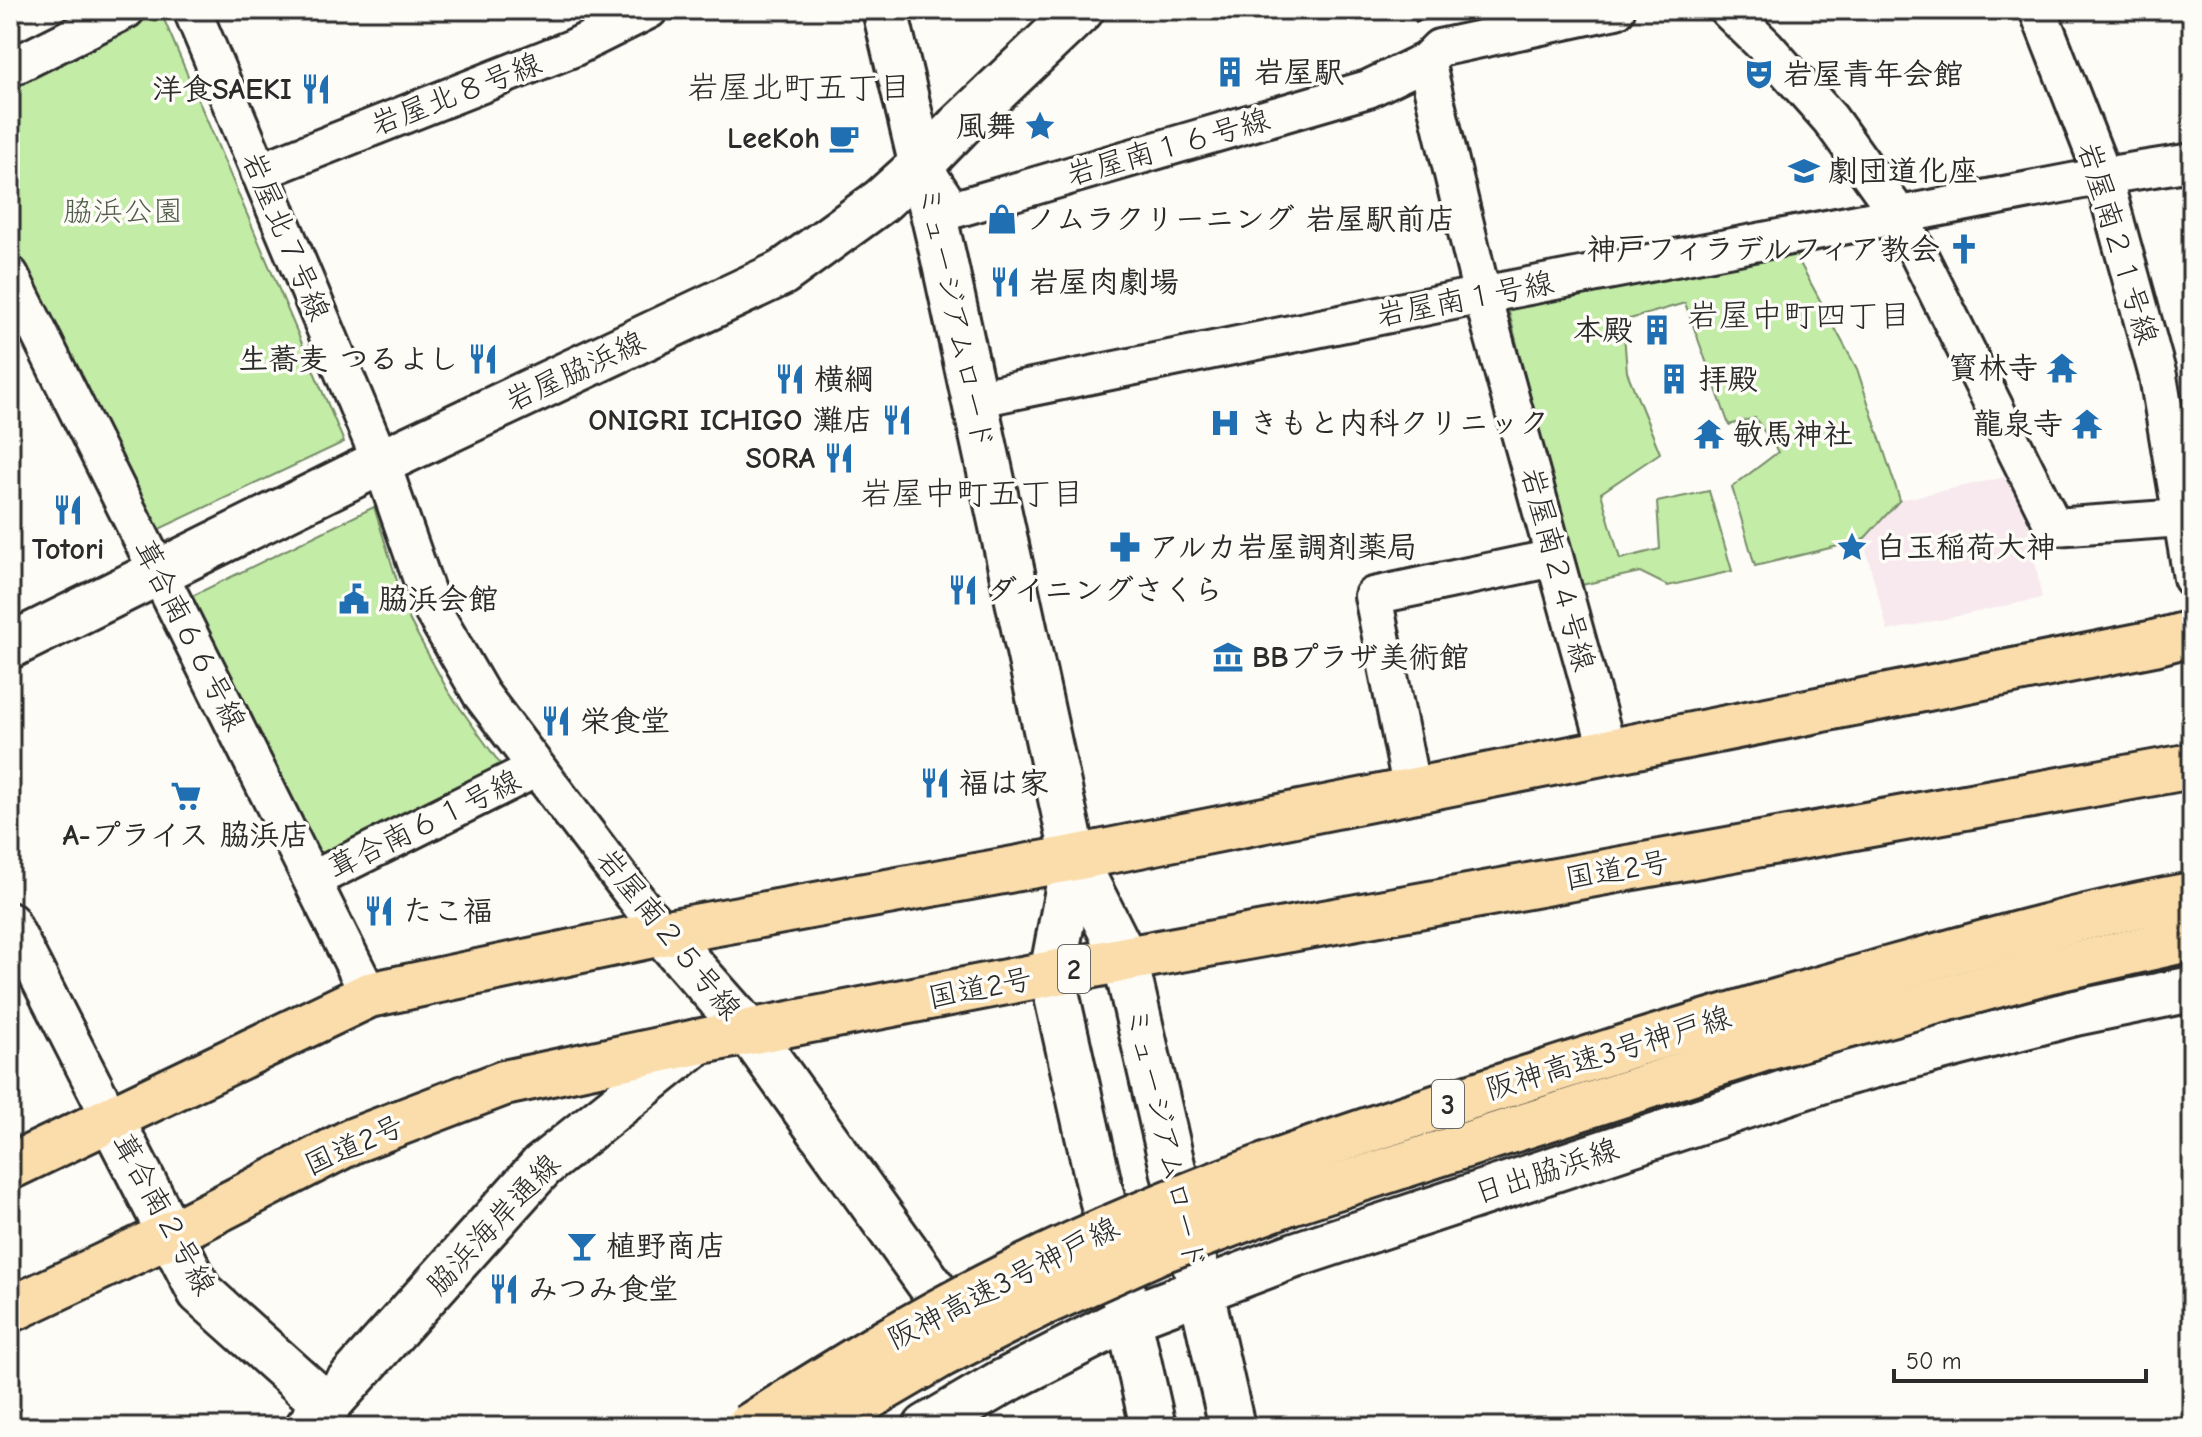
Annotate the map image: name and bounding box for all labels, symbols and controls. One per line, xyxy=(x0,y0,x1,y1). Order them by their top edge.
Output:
street label: 岩屋北８号線 xyxy=(366,46,546,143)
building icon: 岩屋駅 xyxy=(1213,55,1247,89)
place label: 岩屋駅 xyxy=(1254,55,1344,90)
theatre icon: 岩屋青年会館 xyxy=(1742,57,1776,91)
place label: 岩屋青年会館 xyxy=(1783,57,1963,92)
district label: 岩屋北町五丁目 xyxy=(687,69,911,106)
place label: 洋食SAEKI xyxy=(152,72,292,107)
restaurant icon: 洋食SAEKI xyxy=(299,72,333,106)
street label: 岩屋南１６号線 xyxy=(1062,102,1274,193)
place label: 風舞 xyxy=(956,109,1016,144)
place icon: 風舞 xyxy=(1023,109,1057,143)
place label: LeeKoh xyxy=(727,121,820,156)
cafe icon: LeeKoh xyxy=(827,121,861,155)
street label: 岩屋南２１号線 xyxy=(2070,138,2165,349)
street label: 岩屋北７号線 xyxy=(234,147,337,326)
school or university icon: 劇団道化座 xyxy=(1787,154,1821,188)
place label: 劇団道化座 xyxy=(1828,154,1978,189)
street label: ミュージアムロード xyxy=(910,182,1001,453)
park label: 脇浜公園 xyxy=(63,194,183,229)
shop icon: ノムラクリーニング 岩屋駅前店 xyxy=(985,202,1019,236)
place label: ノムラクリーニング 岩屋駅前店 xyxy=(1026,202,1455,237)
place label: 神戸フィラデルフィア教会 xyxy=(1587,232,1940,267)
church icon: 神戸フィラデルフィア教会 xyxy=(1947,232,1981,266)
restaurant icon: 岩屋肉劇場 xyxy=(988,265,1022,299)
place label: 岩屋肉劇場 xyxy=(1029,265,1179,300)
street label: 岩屋南１号線 xyxy=(1373,265,1557,334)
district label: 岩屋中町四丁目 xyxy=(1687,297,1911,334)
place label: 本殿 xyxy=(1573,313,1633,348)
building icon: 本殿 xyxy=(1640,313,1674,347)
street label: 岩屋脇浜線 xyxy=(500,324,651,419)
place label: 生蕎麦 つるよし xyxy=(238,342,459,377)
restaurant icon: 生蕎麦 つるよし xyxy=(466,342,500,376)
place label: 寳林寺 xyxy=(1948,351,2038,386)
temple icon: 寳林寺 xyxy=(2045,351,2079,385)
restaurant icon: 横綱 xyxy=(773,362,807,396)
place label: 横綱 xyxy=(814,362,874,397)
building icon: 拝殿 xyxy=(1657,362,1691,396)
place label: 拝殿 xyxy=(1698,362,1758,397)
place label: ONIGRI ICHIGO 灘店 xyxy=(588,403,873,438)
restaurant icon: ONIGRI ICHIGO 灘店 xyxy=(880,403,914,437)
hospital icon: きもと内科クリニック xyxy=(1208,406,1242,440)
place label: きもと内科クリニック xyxy=(1249,406,1549,441)
place label: 龍泉寺 xyxy=(1973,407,2063,442)
temple icon: 龍泉寺 xyxy=(2070,407,2104,441)
temple icon: 敏馬神社 xyxy=(1692,417,1726,451)
place label: 敏馬神社 xyxy=(1733,417,1853,452)
place label: SORA xyxy=(745,441,815,476)
restaurant icon: SORA xyxy=(822,441,856,475)
street label: 岩屋南２４号線 xyxy=(1513,463,1602,675)
district label: 岩屋中町五丁目 xyxy=(860,475,1084,512)
restaurant icon: Totori xyxy=(51,493,85,527)
pharmacy icon: アルカ岩屋調剤薬局 xyxy=(1108,530,1142,564)
place label: アルカ岩屋調剤薬局 xyxy=(1149,530,1417,565)
place icon: 白玉稲荷大神 xyxy=(1835,530,1869,564)
place label: 白玉稲荷大神 xyxy=(1876,530,2056,565)
place label: Totori xyxy=(32,532,104,567)
street label: 葺合南６６号線 xyxy=(126,534,253,737)
restaurant icon: ダイニングさくら xyxy=(946,573,980,607)
place label: ダイニングさくら xyxy=(987,573,1224,608)
public building icon: 脇浜会館 xyxy=(337,582,371,616)
place label: 脇浜会館 xyxy=(378,582,498,617)
museum icon: BBプラザ美術館 xyxy=(1211,640,1245,674)
place label: BBプラザ美術館 xyxy=(1252,640,1469,675)
restaurant icon: 栄食堂 xyxy=(539,704,573,738)
place label: 栄食堂 xyxy=(580,704,670,739)
street label: 葺合南６１号線 xyxy=(322,763,526,886)
restaurant icon: 福は家 xyxy=(918,766,952,800)
place label: 福は家 xyxy=(959,766,1049,801)
supermarket icon: A-プライス 脇浜店 xyxy=(169,779,203,813)
place label: A-プライス 脇浜店 xyxy=(62,818,310,853)
street label: 岩屋南２５号線 xyxy=(589,842,748,1027)
street label: 国道2号 xyxy=(1562,844,1672,897)
restaurant icon: たこ福 xyxy=(362,894,396,928)
place label: たこ福 xyxy=(403,894,493,929)
road number: 2 xyxy=(1058,945,1090,993)
street label: 国道2号 xyxy=(925,961,1035,1016)
street label: 阪神高速3号神戸線 xyxy=(1481,999,1735,1108)
street label: ミュージアムロード xyxy=(1118,1003,1213,1273)
road number: 3 xyxy=(1432,1080,1464,1128)
street label: 国道2号 xyxy=(299,1108,410,1183)
street label: 葺合南２号線 xyxy=(105,1127,223,1301)
street label: 日出脇浜線 xyxy=(1469,1132,1623,1211)
street label: 脇浜海岸通線 xyxy=(419,1147,568,1302)
street label: 阪神高速3号神戸線 xyxy=(882,1210,1125,1357)
bar icon: 植野商店 xyxy=(565,1229,599,1263)
place label: 植野商店 xyxy=(606,1229,726,1264)
restaurant icon: みつみ食堂 xyxy=(487,1272,521,1306)
place label: みつみ食堂 xyxy=(528,1272,678,1307)
scale bar xyxy=(1894,1333,2146,1383)
text: 50 m xyxy=(1906,1347,1962,1375)

